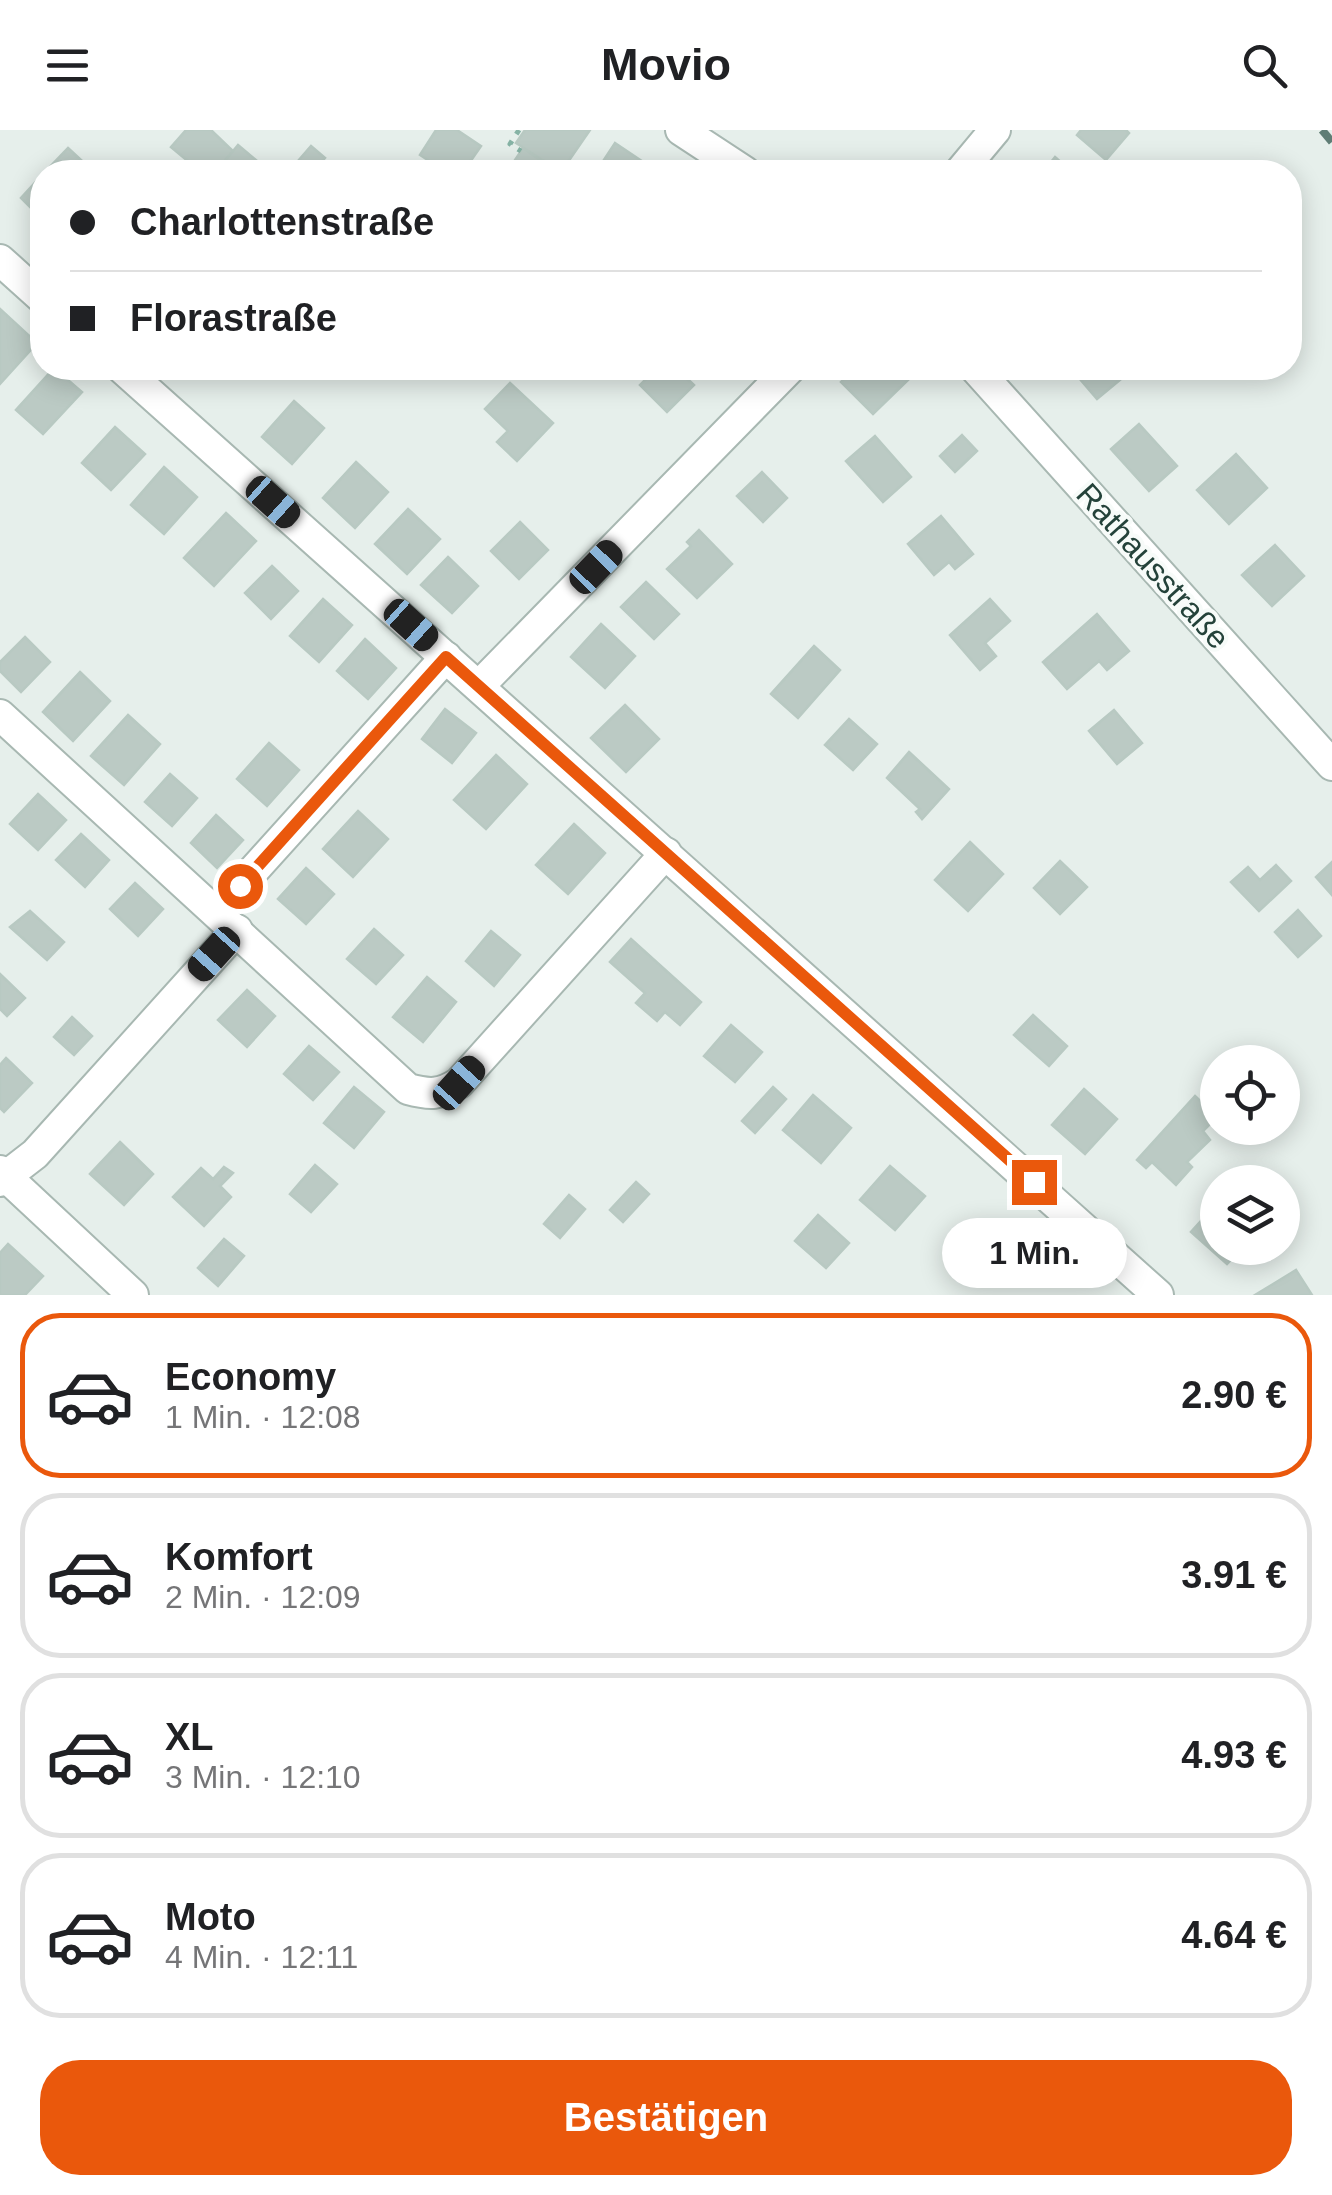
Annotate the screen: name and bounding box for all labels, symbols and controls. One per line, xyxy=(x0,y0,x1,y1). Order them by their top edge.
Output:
icon: menu xyxy=(40,38,95,93)
icon: search xyxy=(1237,38,1292,93)
text: Movio xyxy=(601,39,731,90)
text: Charlottenstraße xyxy=(130,201,434,243)
text: Florastraße xyxy=(130,297,337,339)
car xyxy=(241,471,305,533)
street label: Rathausstraße xyxy=(1069,476,1237,656)
car xyxy=(564,535,628,599)
car xyxy=(379,594,443,656)
route start xyxy=(218,864,263,909)
car xyxy=(183,922,245,986)
map controls xyxy=(1200,1045,1300,1265)
button: locate xyxy=(1200,1045,1300,1145)
car xyxy=(428,1051,490,1115)
route end xyxy=(1012,1160,1057,1205)
button: layers xyxy=(1200,1165,1300,1265)
callout: 1 Min. xyxy=(942,1217,1126,1287)
text: 1 Min. xyxy=(989,1235,1080,1271)
icon: car xyxy=(45,1351,135,1441)
text: Economy xyxy=(165,1356,336,1398)
text: 2.90 € xyxy=(1181,1374,1287,1416)
text: 1 Min. · 12:08 xyxy=(165,1399,361,1435)
icon: car xyxy=(45,1531,135,1621)
text: Komfort xyxy=(165,1536,313,1578)
text: 3.91 € xyxy=(1181,1554,1287,1596)
text: 2 Min. · 12:09 xyxy=(165,1579,361,1615)
icon: car xyxy=(45,1711,135,1801)
text: XL xyxy=(165,1716,214,1758)
text: 4.93 € xyxy=(1181,1734,1287,1776)
text: 3 Min. · 12:10 xyxy=(165,1759,361,1795)
icon: car xyxy=(45,1891,135,1981)
text: Moto xyxy=(165,1896,256,1938)
text: 4.64 € xyxy=(1181,1914,1287,1956)
text: 4 Min. · 12:11 xyxy=(165,1939,358,1975)
button: Bestätigen xyxy=(40,2060,1292,2175)

